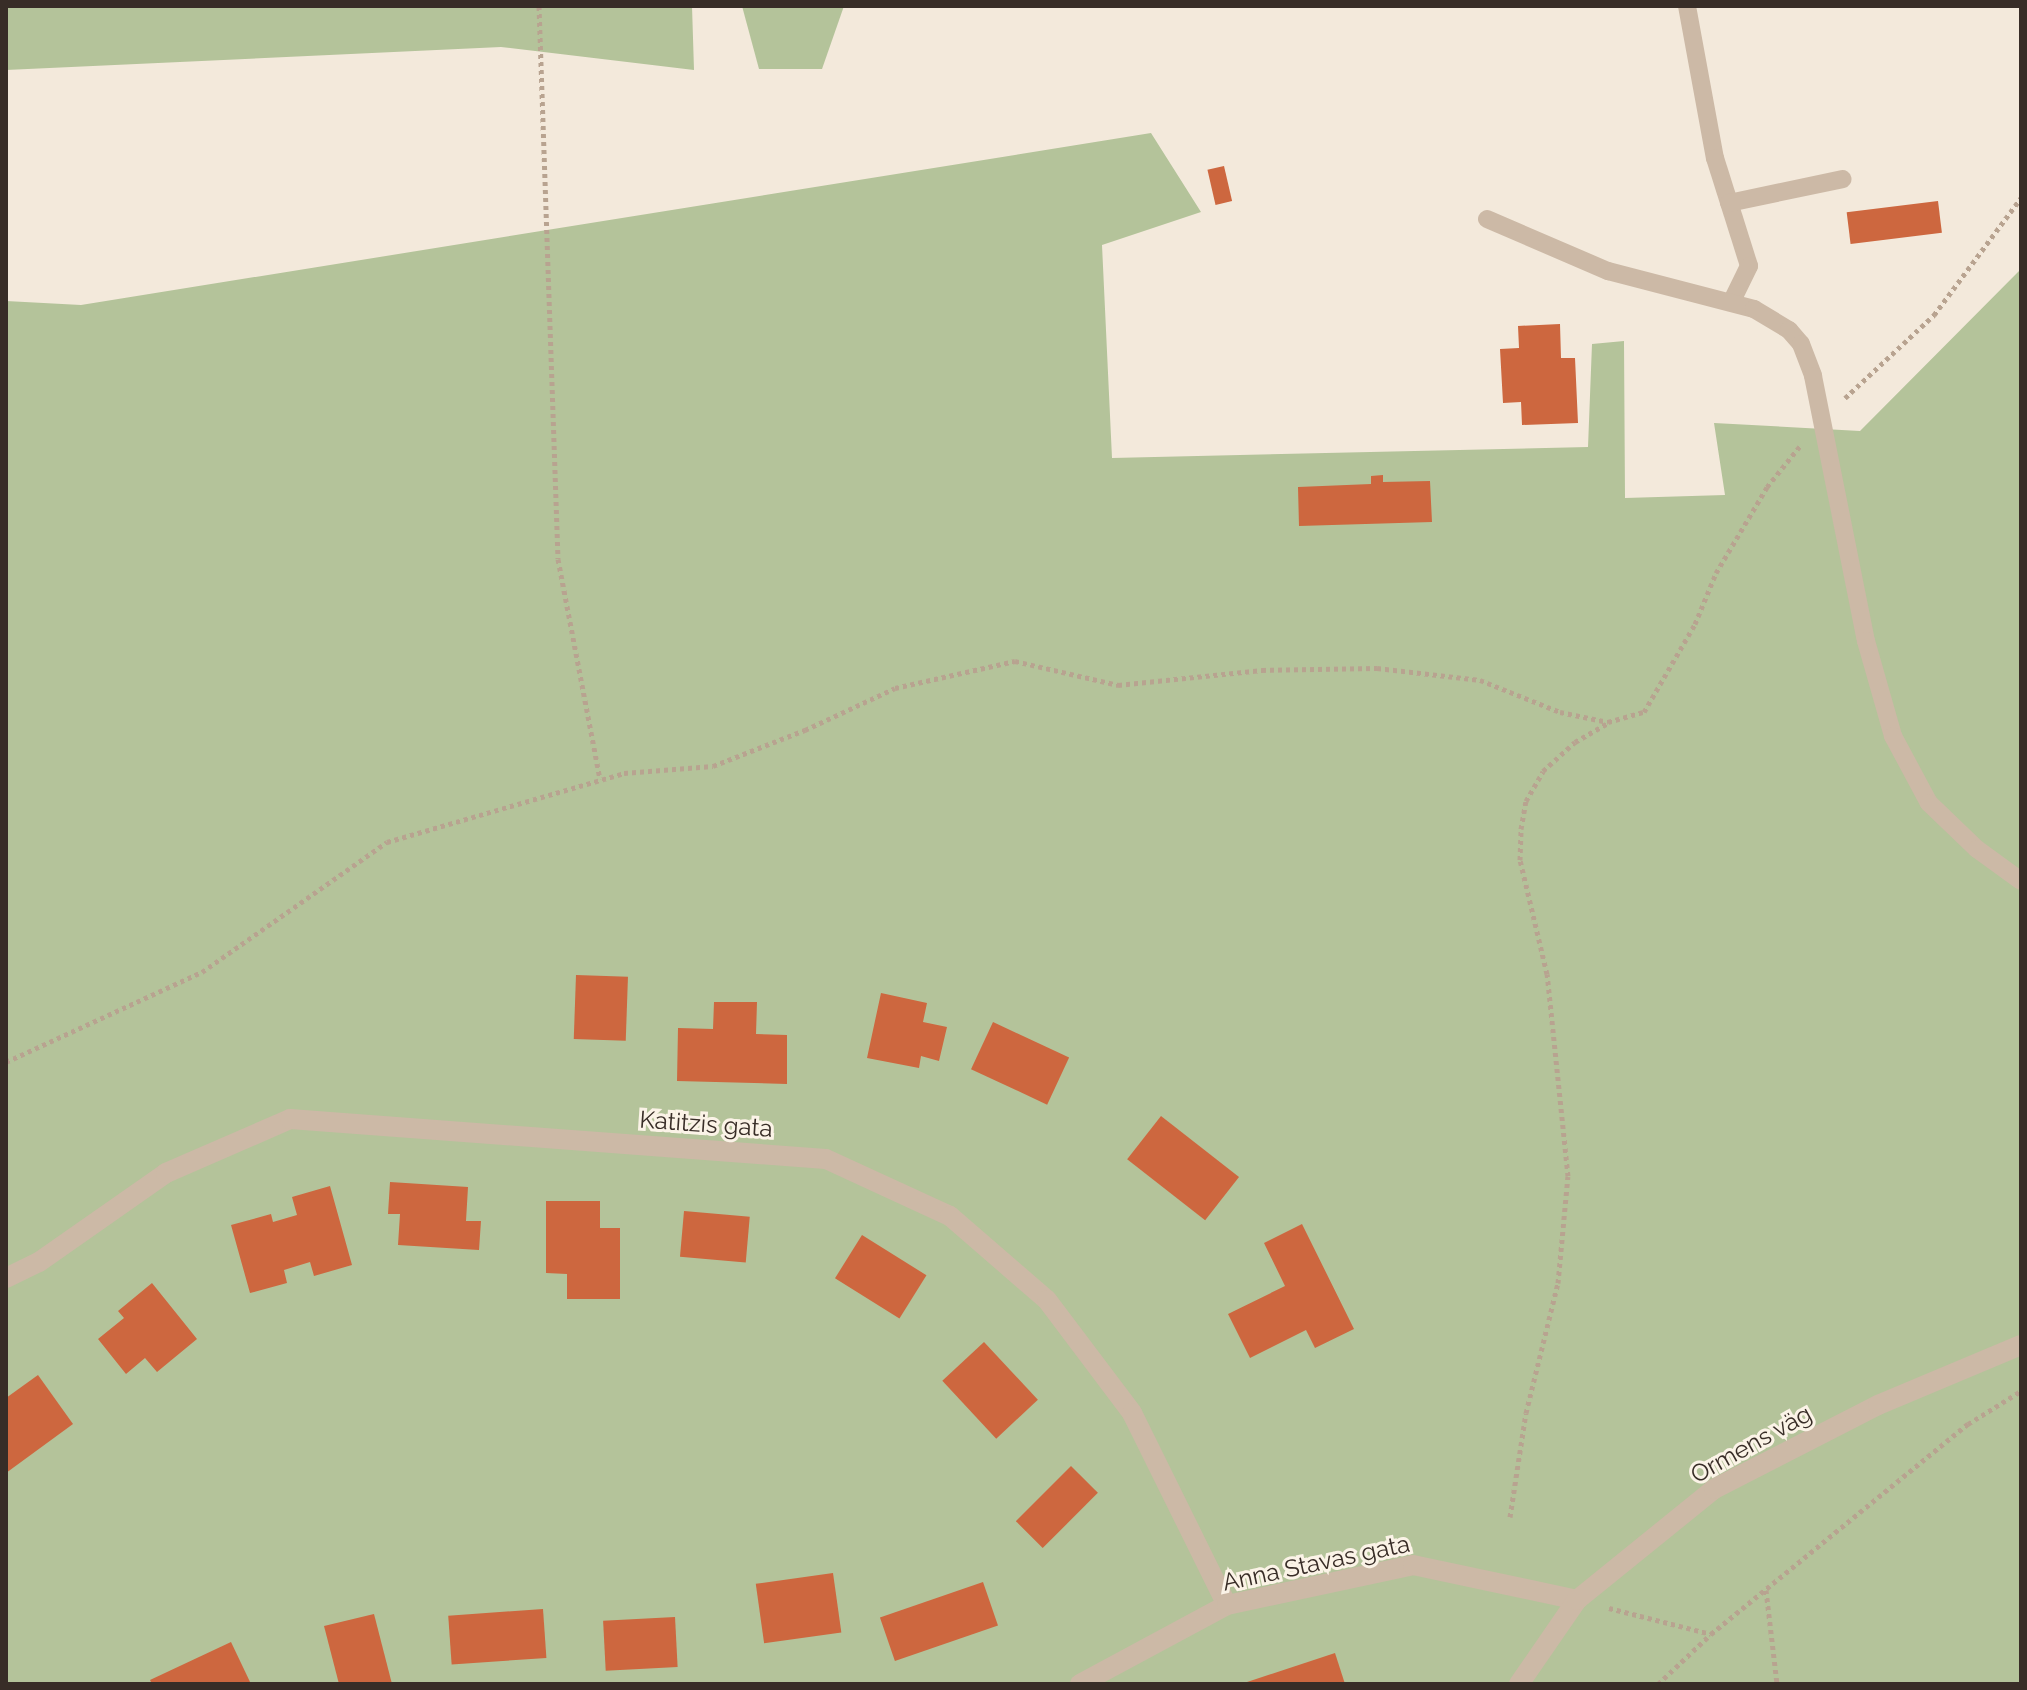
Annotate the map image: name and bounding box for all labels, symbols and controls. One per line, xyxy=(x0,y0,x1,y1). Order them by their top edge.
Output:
street label: Katitzis gata xyxy=(638,1105,774,1143)
street label: Ormens väg xyxy=(1685,1399,1817,1489)
street label: Anna Stavas gata xyxy=(1220,1529,1412,1597)

